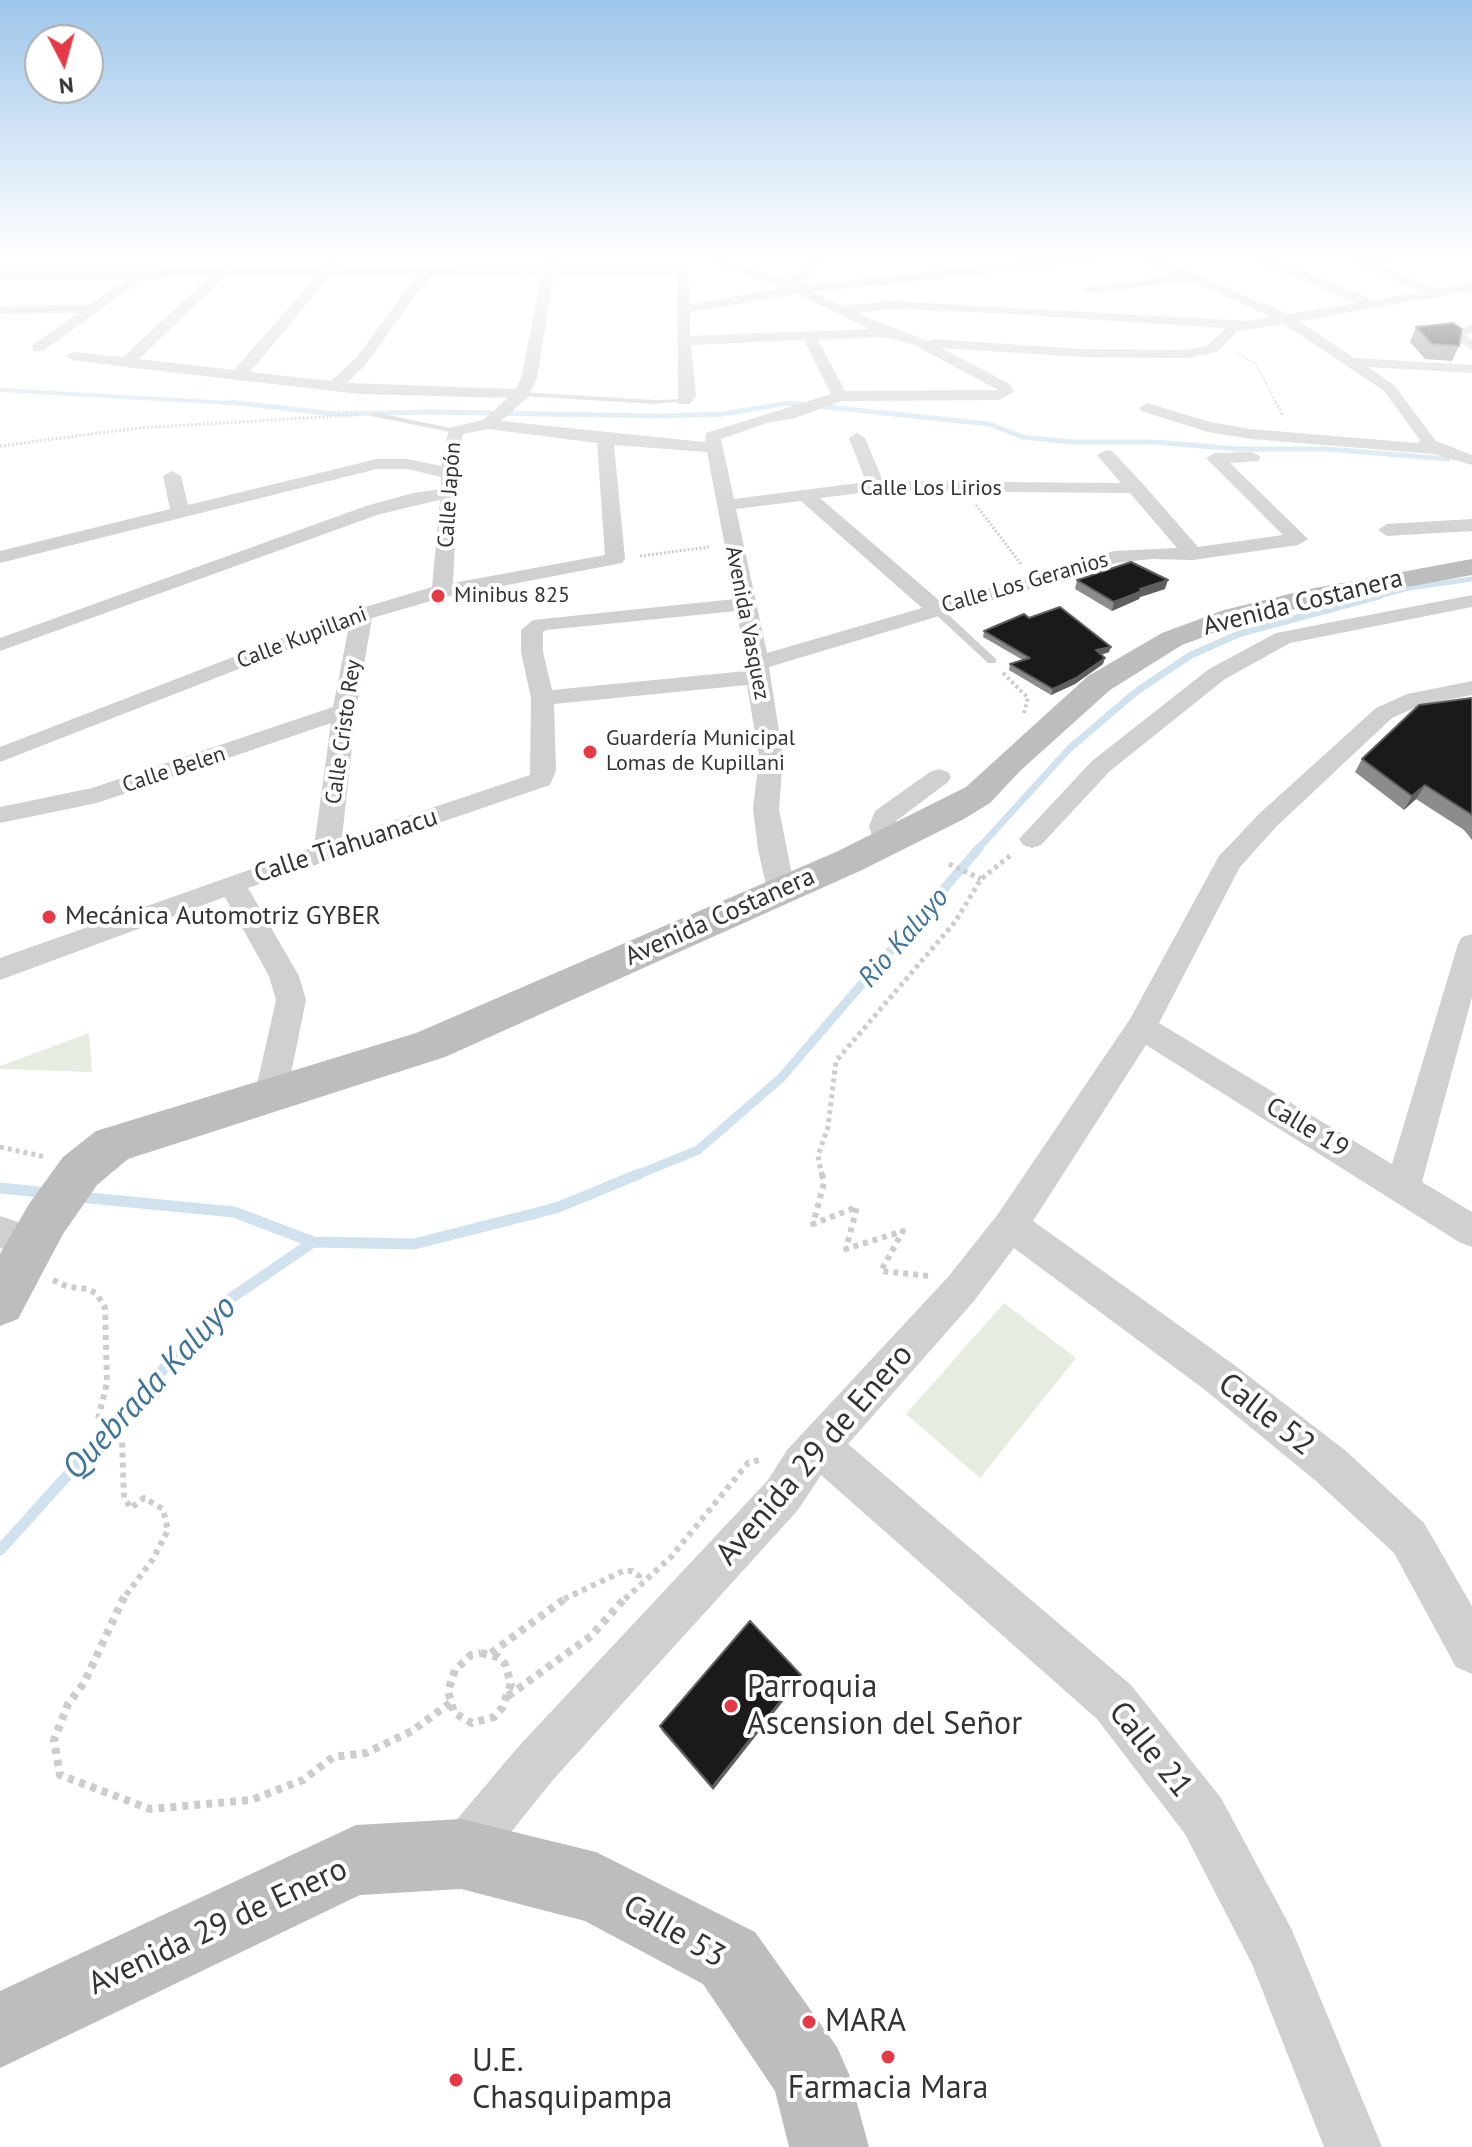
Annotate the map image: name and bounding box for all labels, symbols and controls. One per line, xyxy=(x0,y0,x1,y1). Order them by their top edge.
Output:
north arrow xyxy=(24,24,104,104)
text: N xyxy=(58,71,75,101)
street label: Calle Japón xyxy=(433,441,467,549)
street label: Calle Los Lirios xyxy=(860,476,1002,502)
street label: Avenida Vasquez xyxy=(719,544,775,702)
street label: Calle Los Geranios xyxy=(939,547,1111,619)
street label: Avenida Costanera xyxy=(1200,563,1406,643)
place label: Minibus 825 xyxy=(454,583,570,609)
marker: Minibus 825 xyxy=(429,587,447,605)
street label: Calle Kupillani xyxy=(233,601,371,675)
street label: Calle Cristo Rey xyxy=(321,658,367,806)
place label: Guardería Municipal Lomas de Kupillani xyxy=(606,726,795,778)
street label: Calle Belen xyxy=(119,741,229,799)
marker: Guardería Municipal Lomas de Kupillani xyxy=(581,743,599,761)
street label: Calle Tiahuanacu xyxy=(250,802,442,890)
street label: Avenida Costanera xyxy=(620,861,820,973)
water label: Rio Kaluyo xyxy=(852,881,956,995)
place label: Mecánica Automotriz GYBER xyxy=(65,901,381,933)
marker: Mecánica Automotriz GYBER xyxy=(40,908,58,926)
street label: Calle 19 xyxy=(1260,1091,1354,1165)
water label: Quebrada Kaluyo xyxy=(54,1288,246,1488)
street label: Avenida 29 de Enero xyxy=(708,1336,922,1574)
street label: Calle 52 xyxy=(1210,1365,1322,1465)
place label: Parroquia Ascension del Señor xyxy=(747,1669,1022,1744)
street label: Calle 21 xyxy=(1100,1694,1200,1806)
marker: Parroquia Ascension del Señor xyxy=(722,1697,740,1715)
street label: Avenida 29 de Enero xyxy=(83,1850,353,2004)
street label: Calle 53 xyxy=(616,1887,732,1977)
place label: MARA xyxy=(825,2003,906,2041)
marker: MARA xyxy=(800,2013,818,2031)
place label: U.E. Chasquipampa xyxy=(472,2043,672,2118)
marker: Farmacia Mara xyxy=(879,2048,897,2066)
place label: Farmacia Mara xyxy=(788,2070,988,2108)
marker: U.E. Chasquipampa xyxy=(447,2071,465,2089)

